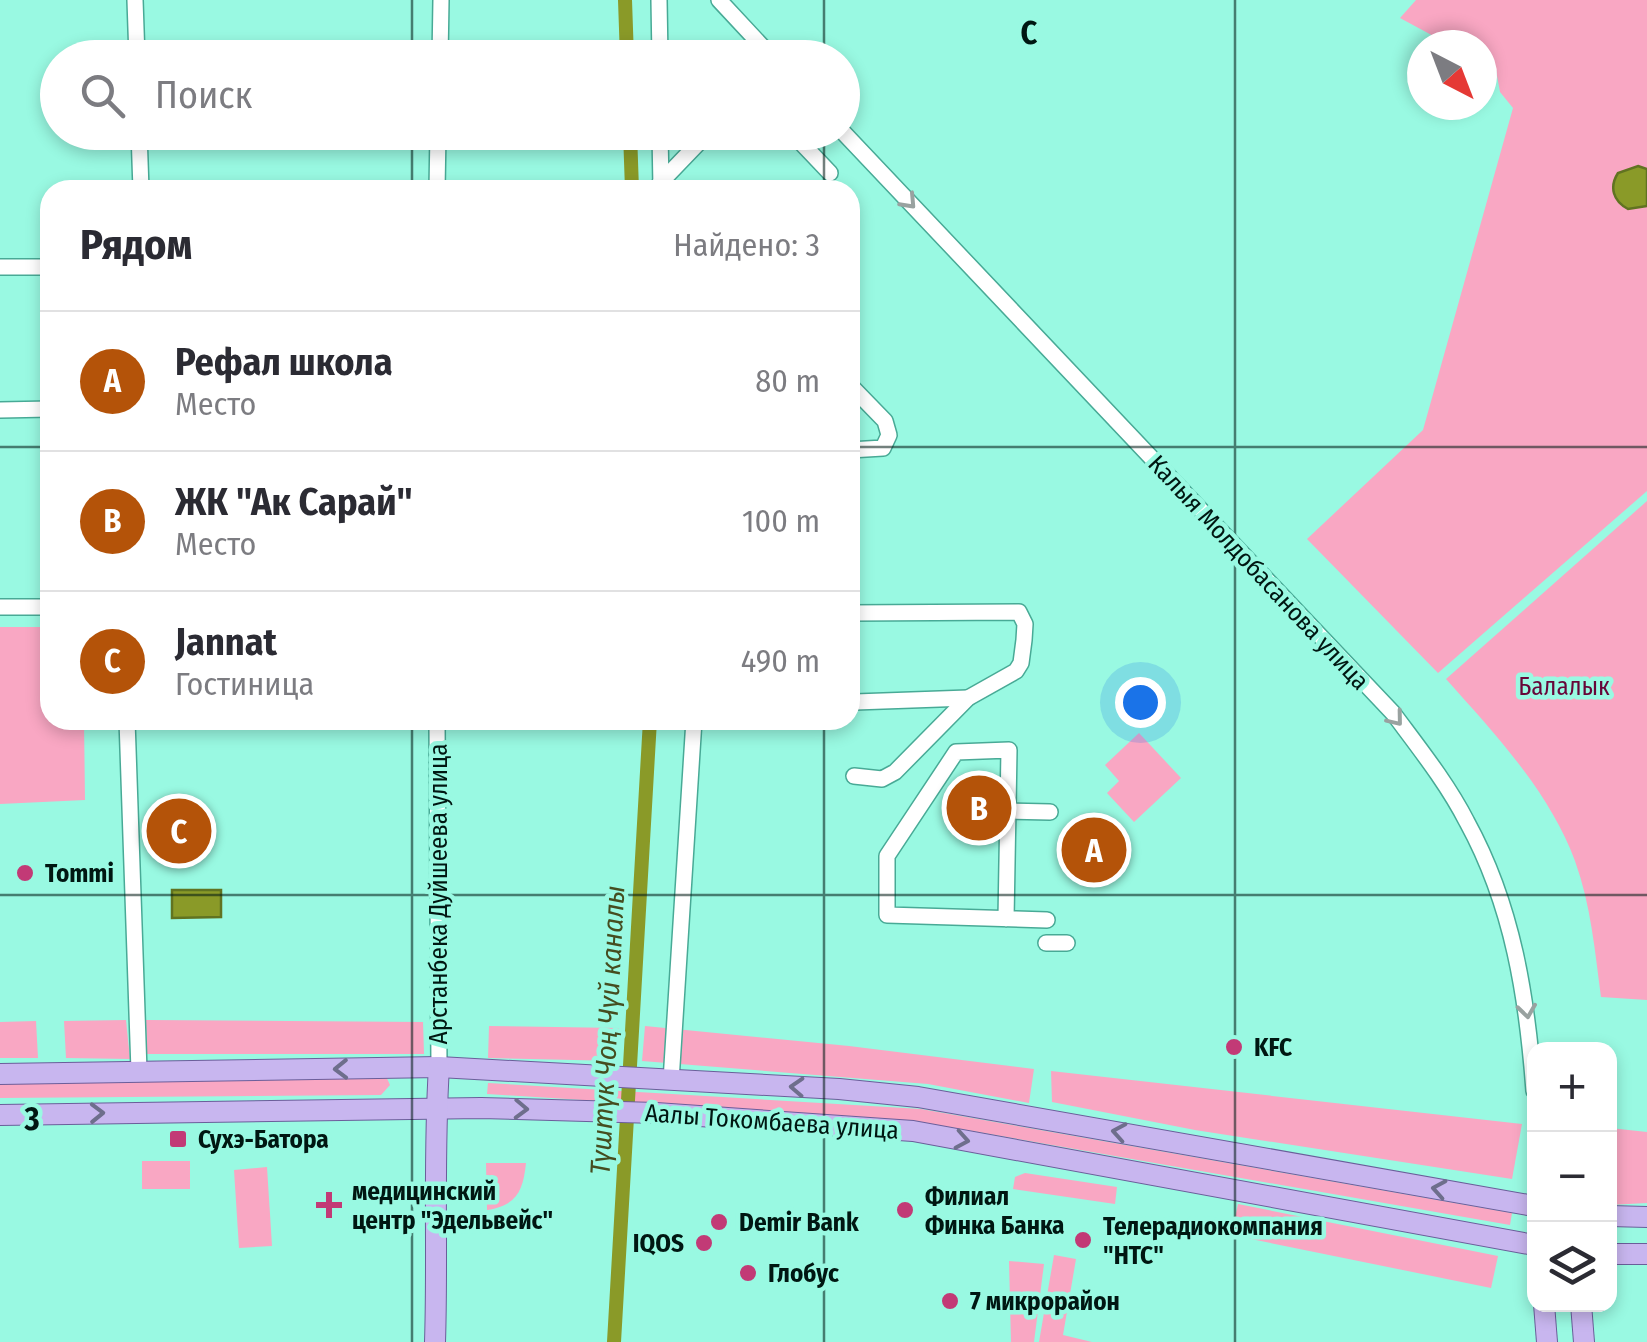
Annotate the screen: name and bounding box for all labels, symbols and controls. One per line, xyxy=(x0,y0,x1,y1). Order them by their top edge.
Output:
text: C xyxy=(1021,14,1038,52)
north arrow xyxy=(1407,30,1497,120)
search box xyxy=(40,40,860,150)
icon: search xyxy=(75,68,130,123)
text: Поиск xyxy=(155,72,252,118)
one-way arrow xyxy=(897,190,915,208)
text: Рядом xyxy=(80,220,192,270)
text: Найдено: 3 xyxy=(673,226,820,264)
text: Рефал школа xyxy=(175,339,393,385)
text: A xyxy=(104,362,121,400)
text: 80 m xyxy=(755,362,820,400)
text: Место xyxy=(175,385,256,423)
street label: Калыя Молдобасанова улица xyxy=(1142,449,1375,696)
text: ЖК "Ак Сарай" xyxy=(175,479,413,525)
text: B xyxy=(104,502,121,540)
text: 100 m xyxy=(742,502,820,540)
text: Место xyxy=(175,525,256,563)
text: Jannat xyxy=(175,619,277,665)
text: C xyxy=(104,642,121,680)
text: 490 m xyxy=(741,642,820,680)
text: Гостиница xyxy=(175,665,314,703)
park label: Балалык xyxy=(1518,672,1610,702)
your location xyxy=(1115,677,1166,728)
one-way arrow xyxy=(1384,707,1402,725)
street label: Арстанбека Дуйшеева улица xyxy=(424,744,454,1044)
pin: B xyxy=(946,770,1012,846)
pin: C xyxy=(146,794,212,868)
pin: A xyxy=(1062,812,1126,888)
place label: Tommi xyxy=(45,859,114,889)
marker: Tommi xyxy=(14,862,36,884)
water label: Түштүк Чоң Чүй каналы xyxy=(583,885,632,1176)
one-way arrow xyxy=(1515,1003,1536,1019)
place label: KFC xyxy=(1254,1033,1292,1063)
marker: KFC xyxy=(1223,1036,1245,1058)
map controls xyxy=(1527,1042,1617,1312)
button: + xyxy=(1527,1042,1617,1132)
one-way arrow xyxy=(333,1058,348,1080)
one-way arrow xyxy=(789,1077,805,1098)
one-way arrow xyxy=(514,1098,530,1119)
street label: Аалы Токомбаева улица xyxy=(644,1098,900,1146)
text: 3 xyxy=(23,1100,40,1138)
one-way arrow xyxy=(90,1102,106,1124)
one-way arrow xyxy=(1110,1122,1127,1143)
place label: Сухэ-Батора xyxy=(198,1125,329,1155)
marker: Сухэ-Батора xyxy=(167,1128,189,1150)
one-way arrow xyxy=(954,1129,970,1150)
button: − xyxy=(1527,1132,1617,1222)
place label: медицинский центр "Эдельвейс" xyxy=(352,1177,553,1236)
one-way arrow xyxy=(1430,1179,1447,1200)
place label: Филиал Финка Банка xyxy=(925,1182,1065,1241)
marker: медицинский центр "Эдельвейс" xyxy=(316,1192,342,1218)
marker: Филиал Финка Банка xyxy=(894,1199,916,1221)
place label: Demir Bank xyxy=(739,1208,859,1238)
marker: Demir Bank xyxy=(708,1211,730,1233)
place label: Телерадиокомпания "НТС" xyxy=(1103,1212,1323,1271)
button: layers xyxy=(1527,1222,1617,1312)
place label: IQOS xyxy=(633,1229,684,1259)
marker: Телерадиокомпания "НТС" xyxy=(1072,1229,1094,1251)
marker: IQOS xyxy=(693,1232,715,1254)
place label: Глобус xyxy=(768,1259,839,1289)
marker: Глобус xyxy=(737,1262,759,1284)
place label: 7 микрорайон xyxy=(970,1287,1120,1317)
marker: 7 микрорайон xyxy=(939,1290,961,1312)

